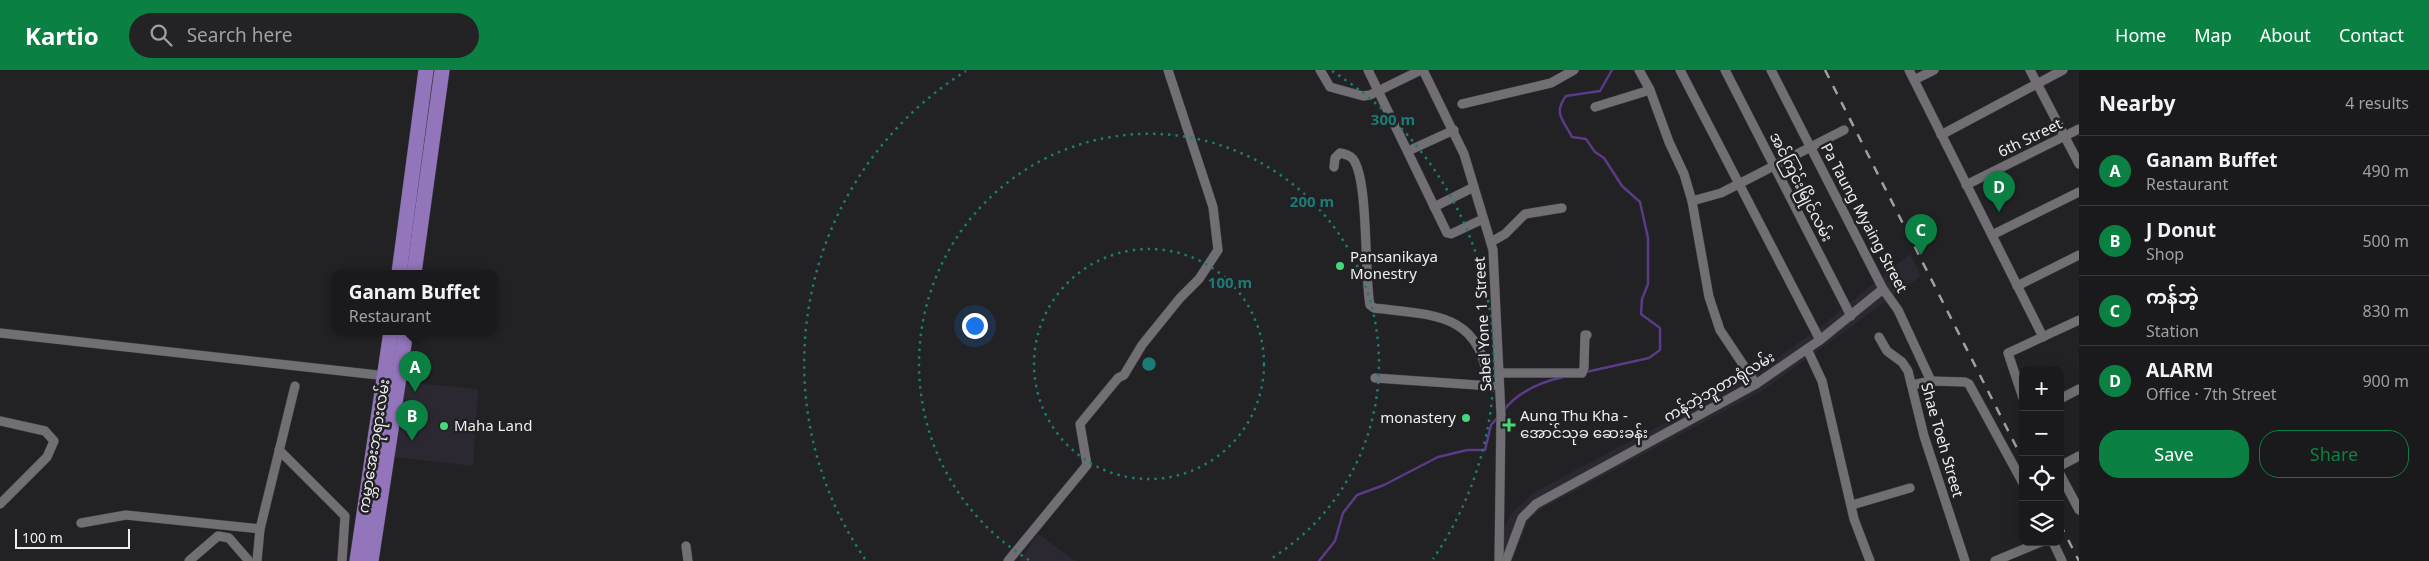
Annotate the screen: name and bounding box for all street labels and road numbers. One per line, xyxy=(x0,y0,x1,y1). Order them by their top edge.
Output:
street label: 6th Street xyxy=(1994,113,2065,161)
street label: အင်ကြင်းမြိုင်လမ်း xyxy=(1763,128,1838,246)
street label: Pa Taung Myaing Street xyxy=(1817,139,1913,296)
street label: Sabel Yone 1 Street xyxy=(1468,256,1496,392)
street label: ကန်ဘဲ့ဘူတာရုံလမ်း xyxy=(1659,346,1779,429)
street label: ကမ္ဘာအေးဘုရားလမ်း xyxy=(353,377,396,515)
street label: Shae Toeh Street xyxy=(1917,380,1969,500)

